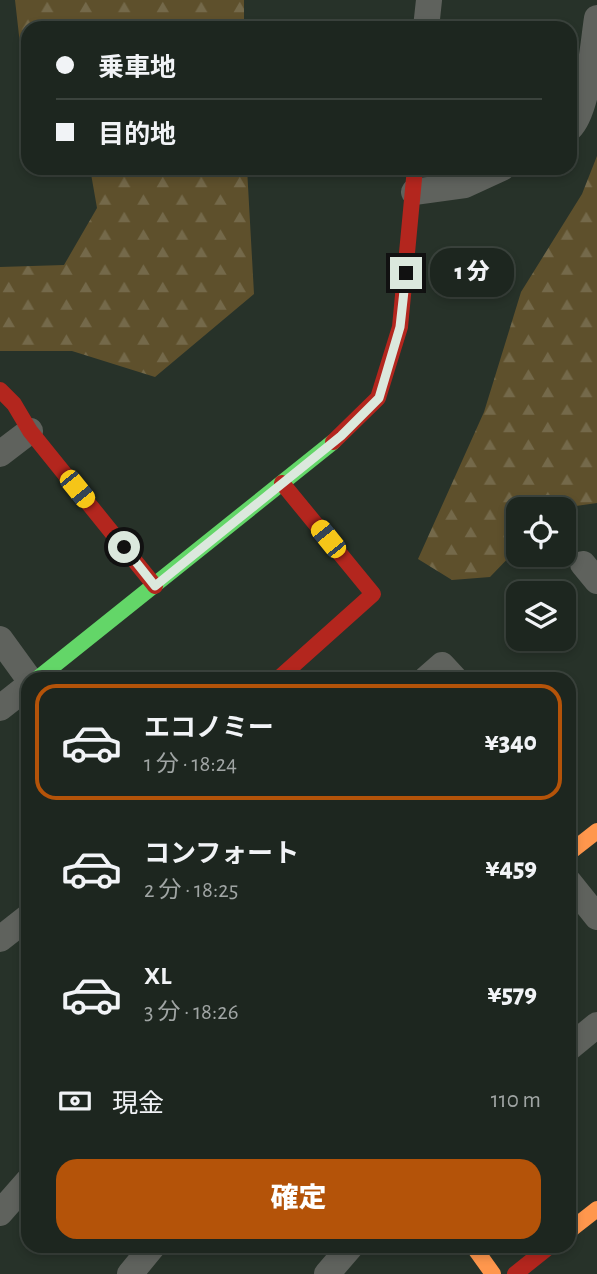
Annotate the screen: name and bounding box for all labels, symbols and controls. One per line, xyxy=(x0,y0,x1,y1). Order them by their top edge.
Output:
text: 乗車地 xyxy=(98,55,176,81)
text: 目的地 xyxy=(98,122,176,148)
callout: 1 分 xyxy=(430,248,514,298)
route end xyxy=(390,257,422,289)
text: 1 分 xyxy=(455,261,489,284)
car xyxy=(56,466,99,512)
map controls xyxy=(506,497,576,651)
button: locate xyxy=(506,497,576,567)
car xyxy=(307,516,350,562)
route start xyxy=(108,531,140,563)
button: layers xyxy=(506,581,576,651)
icon: car xyxy=(60,711,123,774)
text: エコノミー xyxy=(144,715,274,741)
text: ¥340 xyxy=(484,729,537,755)
text: 1 分 · 18:24 xyxy=(144,753,237,776)
icon: car xyxy=(60,837,123,900)
text: コンフォート xyxy=(144,841,299,867)
text: ¥459 xyxy=(485,855,537,881)
text: 2 分 · 18:25 xyxy=(144,879,238,902)
icon: car xyxy=(60,963,123,1026)
text: XL xyxy=(144,963,171,989)
text: ¥579 xyxy=(487,981,537,1007)
text: 3 分 · 18:26 xyxy=(144,1001,238,1024)
icon: cash xyxy=(56,1082,94,1120)
text: 110 m xyxy=(491,1089,541,1112)
text: 現金 xyxy=(112,1091,164,1117)
button: 確定 xyxy=(56,1159,541,1239)

